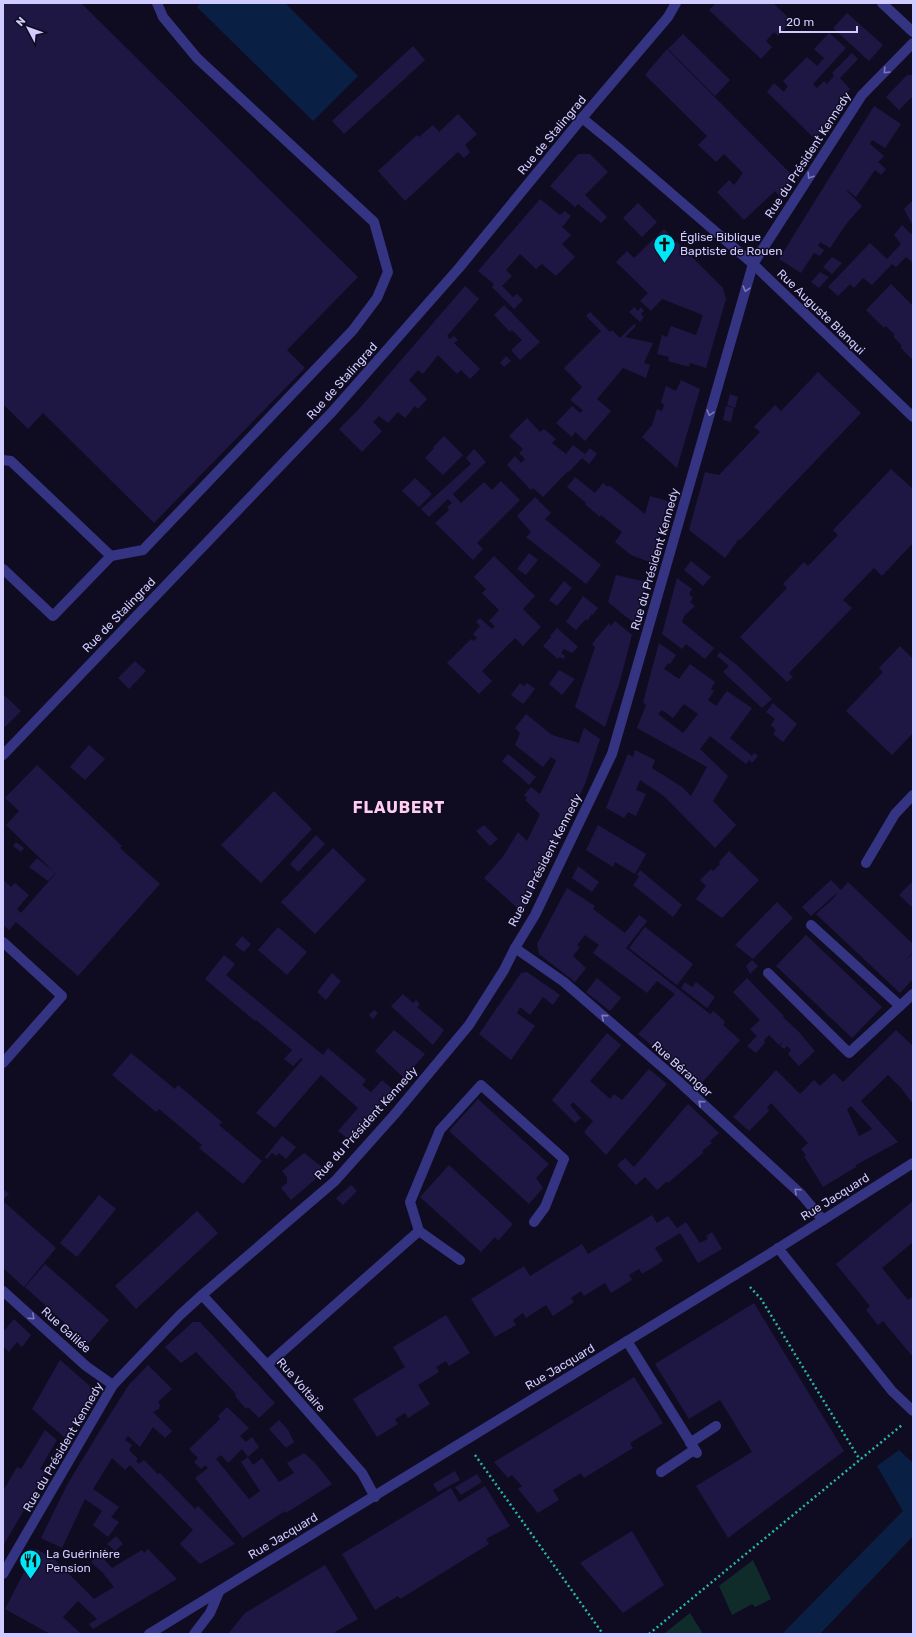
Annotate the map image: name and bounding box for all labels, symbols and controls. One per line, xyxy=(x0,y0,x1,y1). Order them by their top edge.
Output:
north arrow xyxy=(8,8,48,48)
scale bar xyxy=(780,8,857,34)
text: N xyxy=(13,14,28,29)
text: 20 m xyxy=(786,15,814,29)
one-way arrow xyxy=(883,66,891,74)
street label: Rue du Président Kennedy xyxy=(762,89,854,221)
street label: Rue de Stalingrad xyxy=(515,93,589,177)
one-way arrow xyxy=(807,172,815,179)
place label: Église Biblique Baptiste de Rouen xyxy=(680,230,782,258)
church icon: Église Biblique Baptiste de Rouen xyxy=(651,231,677,264)
street label: Rue Auguste Blanqui xyxy=(774,266,868,358)
one-way arrow xyxy=(742,285,751,292)
street label: Rue de Stalingrad xyxy=(304,340,380,422)
one-way arrow xyxy=(706,410,715,417)
street label: Rue du Président Kennedy xyxy=(628,486,682,632)
street label: Rue de Stalingrad xyxy=(80,575,158,655)
street label: Rue du Président Kennedy xyxy=(505,791,585,929)
district label: FLAUBERT xyxy=(353,798,445,817)
one-way arrow xyxy=(601,1014,608,1021)
street label: Rue Béranger xyxy=(649,1038,715,1100)
street label: Rue du Président Kennedy xyxy=(312,1063,421,1182)
one-way arrow xyxy=(698,1100,706,1108)
street label: Rue Jacquard xyxy=(798,1170,872,1224)
one-way arrow xyxy=(794,1188,802,1195)
street label: Rue Galilée xyxy=(38,1304,94,1356)
one-way arrow xyxy=(27,1312,35,1320)
street label: Rue Jacquard xyxy=(523,1341,597,1393)
street label: Rue Voltaire xyxy=(274,1355,328,1415)
street label: Rue du Président Kennedy xyxy=(20,1379,106,1514)
street label: Rue Jacquard xyxy=(246,1510,320,1562)
place label: La Guérinière Pension xyxy=(46,1547,120,1575)
restaurant icon: La Guérinière Pension xyxy=(17,1548,43,1581)

